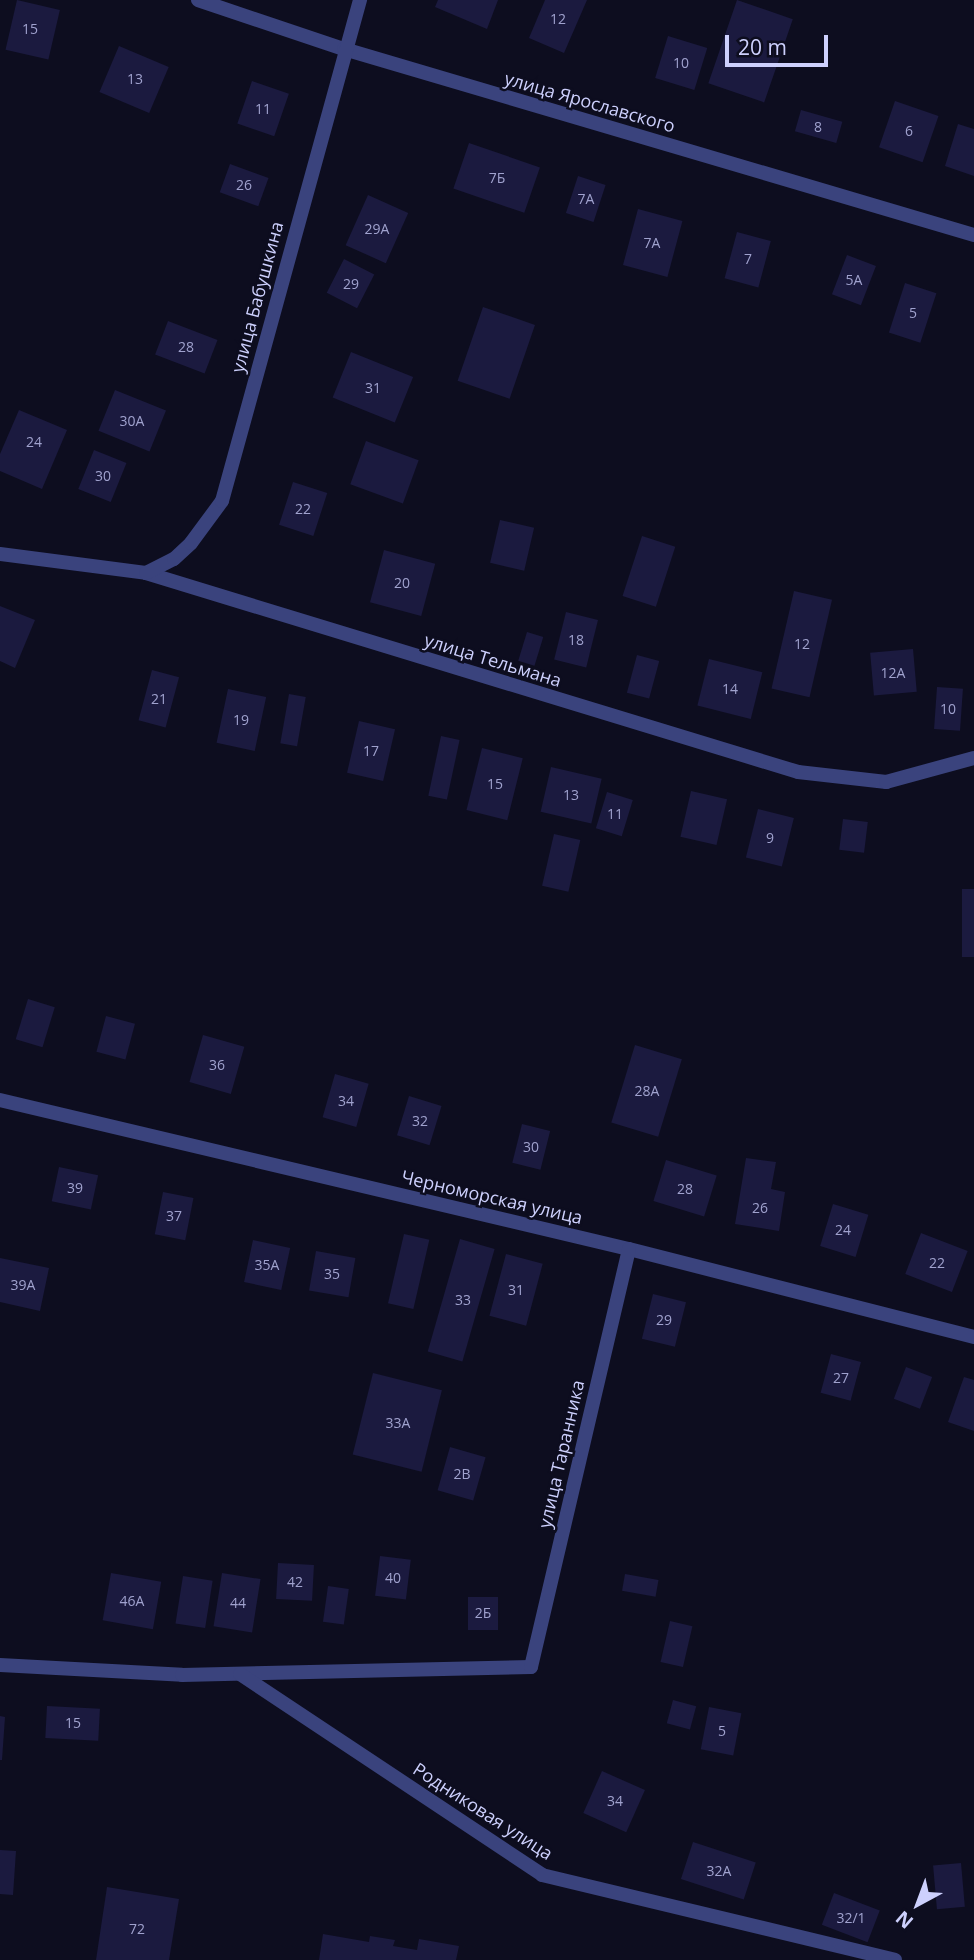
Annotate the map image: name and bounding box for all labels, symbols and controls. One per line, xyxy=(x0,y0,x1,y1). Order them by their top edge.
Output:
house number: 12 xyxy=(550,11,566,27)
house number: 15 xyxy=(22,21,38,37)
scale bar xyxy=(729,21,832,65)
text: 20 m xyxy=(738,33,787,61)
house number: 10 xyxy=(673,55,689,71)
street label: улица Ярославского xyxy=(502,67,678,137)
house number: 13 xyxy=(127,71,143,87)
house number: 11 xyxy=(255,101,271,117)
house number: 8 xyxy=(814,119,822,135)
house number: 6 xyxy=(905,123,913,139)
house number: 7Б xyxy=(489,170,505,186)
house number: 26 xyxy=(236,177,252,193)
house number: 7А xyxy=(578,191,594,207)
street label: улица Бабушкина xyxy=(226,219,288,375)
house number: 29А xyxy=(365,221,389,237)
house number: 7А xyxy=(644,235,660,251)
house number: 7 xyxy=(744,251,752,267)
house number: 5А xyxy=(846,272,862,288)
house number: 29 xyxy=(343,276,359,292)
house number: 5 xyxy=(909,305,917,321)
house number: 28 xyxy=(178,339,194,355)
house number: 31 xyxy=(365,380,381,396)
house number: 30А xyxy=(120,413,144,429)
house number: 24 xyxy=(26,434,42,450)
house number: 30 xyxy=(95,468,111,484)
house number: 22 xyxy=(295,501,311,517)
house number: 20 xyxy=(394,575,410,591)
street label: улица Тельмана xyxy=(422,629,564,691)
house number: 18 xyxy=(568,632,584,648)
house number: 12 xyxy=(794,636,810,652)
house number: 12А xyxy=(881,665,905,681)
house number: 14 xyxy=(722,681,738,697)
house number: 21 xyxy=(151,691,167,707)
house number: 10 xyxy=(940,701,956,717)
house number: 19 xyxy=(233,712,249,728)
house number: 17 xyxy=(363,743,379,759)
house number: 15 xyxy=(487,776,503,792)
house number: 13 xyxy=(563,787,579,803)
house number: 11 xyxy=(607,806,623,822)
house number: 9 xyxy=(766,830,774,846)
house number: 36 xyxy=(209,1057,225,1073)
house number: 28А xyxy=(635,1083,659,1099)
house number: 34 xyxy=(338,1093,354,1109)
house number: 32 xyxy=(412,1113,428,1129)
house number: 30 xyxy=(523,1139,539,1155)
street label: Черноморская улица xyxy=(399,1166,585,1228)
house number: 39 xyxy=(67,1180,83,1196)
house number: 28 xyxy=(677,1181,693,1197)
house number: 26 xyxy=(752,1200,768,1216)
house number: 37 xyxy=(166,1208,182,1224)
house number: 24 xyxy=(835,1222,851,1238)
house number: 22 xyxy=(929,1255,945,1271)
house number: 35А xyxy=(255,1257,279,1273)
house number: 35 xyxy=(324,1266,340,1282)
house number: 39А xyxy=(11,1277,35,1293)
house number: 31 xyxy=(508,1282,524,1298)
house number: 33 xyxy=(455,1292,471,1308)
house number: 29 xyxy=(656,1312,672,1328)
house number: 27 xyxy=(833,1370,849,1386)
street label: улица Таранника xyxy=(533,1378,589,1530)
house number: 33А xyxy=(386,1415,410,1431)
house number: 2В xyxy=(453,1466,471,1482)
house number: 40 xyxy=(385,1570,401,1586)
house number: 42 xyxy=(287,1574,303,1590)
house number: 46А xyxy=(120,1593,144,1609)
house number: 44 xyxy=(230,1595,246,1611)
house number: 2Б xyxy=(475,1605,491,1621)
house number: 15 xyxy=(65,1715,81,1731)
house number: 5 xyxy=(718,1723,726,1739)
street label: Родниковая улица xyxy=(409,1758,557,1864)
house number: 34 xyxy=(607,1793,623,1809)
house number: 32А xyxy=(707,1863,731,1879)
north arrow xyxy=(883,1869,953,1939)
text: N xyxy=(890,1905,919,1935)
house number: 32/1 xyxy=(836,1910,866,1926)
house number: 72 xyxy=(129,1921,145,1937)

